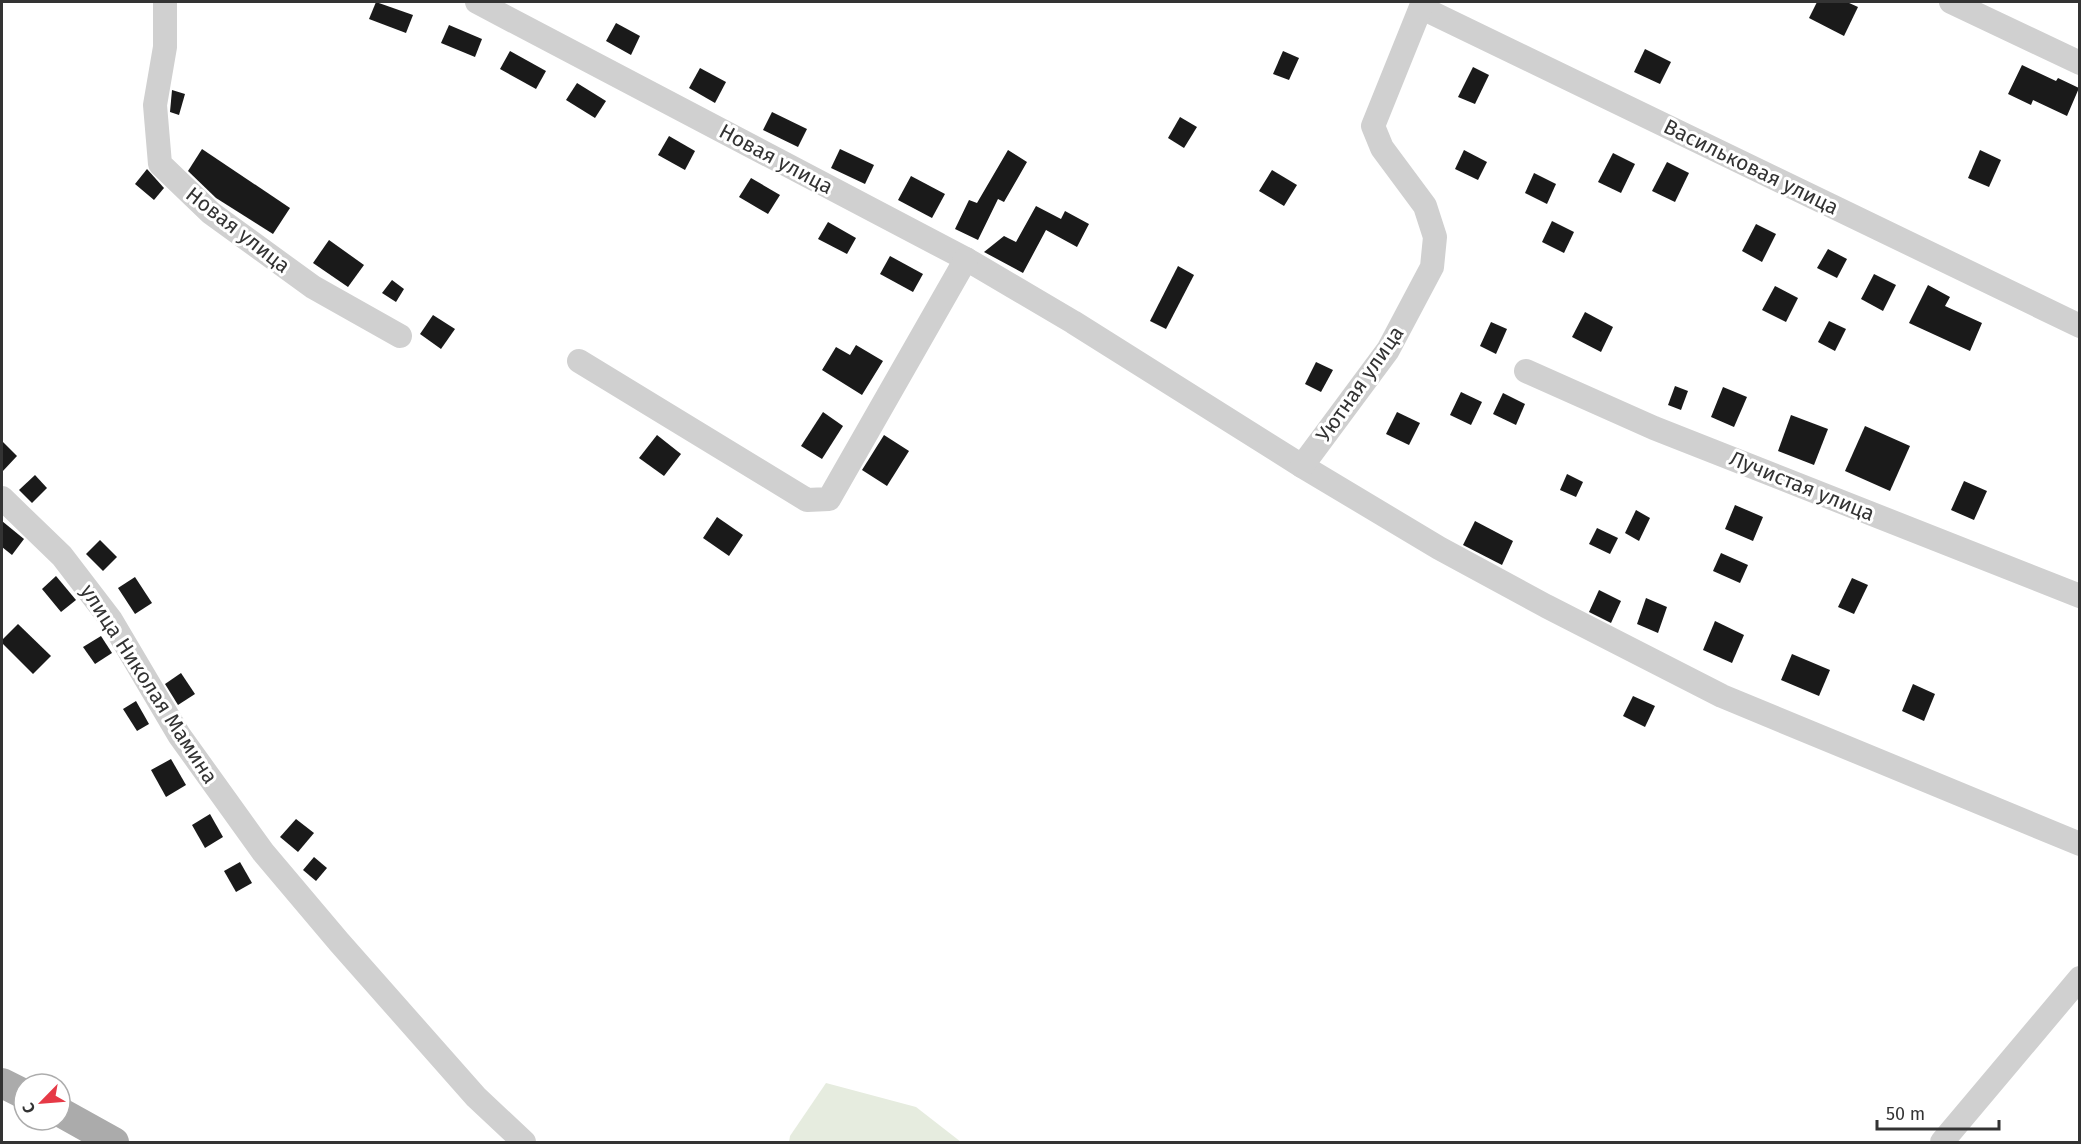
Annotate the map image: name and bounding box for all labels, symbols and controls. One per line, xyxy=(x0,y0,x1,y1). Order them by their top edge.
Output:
street label: Васильковая улица xyxy=(1659,113,1843,221)
street label: Новая улица xyxy=(715,118,837,200)
street label: Новая улица xyxy=(181,181,295,279)
street label: Уютная улица xyxy=(1310,321,1410,447)
street label: Лучистая улица xyxy=(1726,445,1878,527)
street label: улица Николая Мамина xyxy=(75,579,223,789)
north arrow xyxy=(12,1072,72,1132)
scale bar xyxy=(1877,1093,1998,1131)
text: С xyxy=(18,1099,39,1116)
text: 50 m xyxy=(1886,1103,1925,1125)

